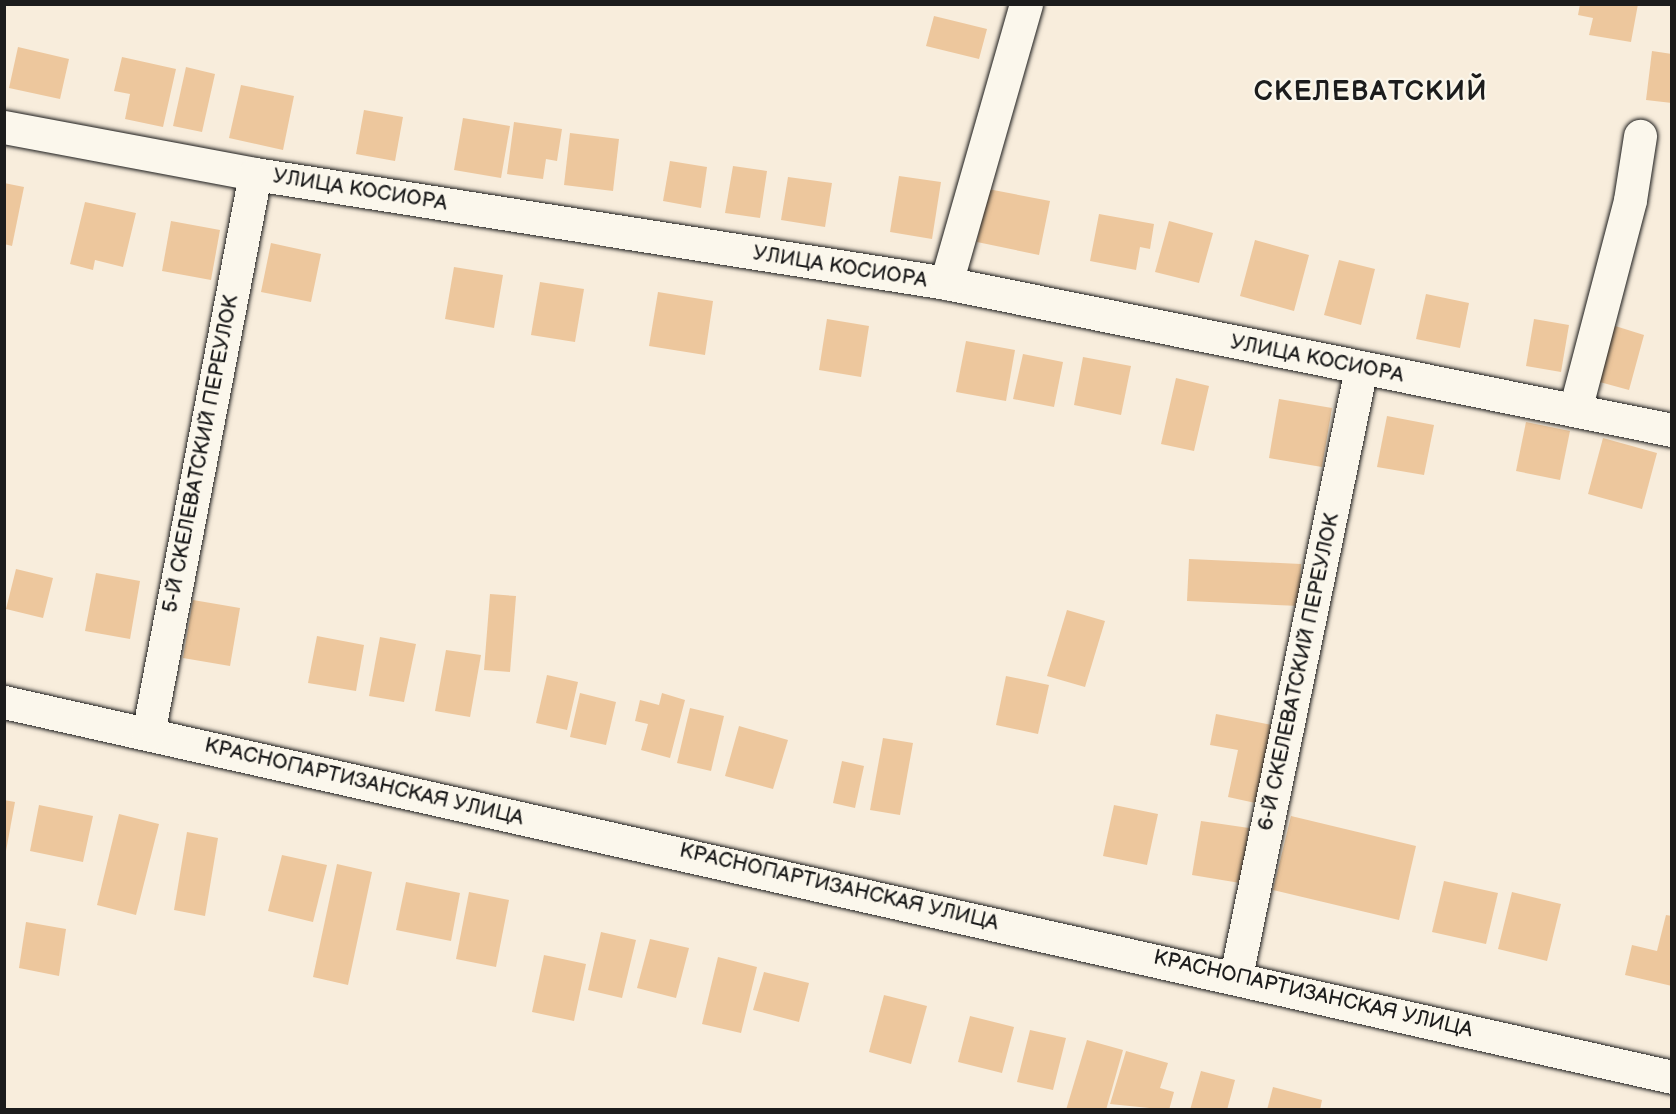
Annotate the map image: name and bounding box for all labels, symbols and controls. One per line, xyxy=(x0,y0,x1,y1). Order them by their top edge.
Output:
district label: СКЕЛЕВАТСКИЙ xyxy=(1254,77,1488,109)
street label: УЛИЦА КОСИОРА xyxy=(271,164,449,216)
street label: УЛИЦА КОСИОРА xyxy=(751,241,929,293)
street label: 5-Й СКЕЛЕВАТСКИЙ ПЕРЕУЛОК xyxy=(158,293,244,615)
street label: УЛИЦА КОСИОРА xyxy=(1228,330,1406,388)
street label: 6-Й СКЕЛЕВАТСКИЙ ПЕРЕУЛОК xyxy=(1253,511,1345,833)
street label: КРАСНОПАРТИЗАНСКАЯ УЛИЦА xyxy=(202,733,526,831)
street label: КРАСНОПАРТИЗАНСКАЯ УЛИЦА xyxy=(677,838,1001,936)
street label: КРАСНОПАРТИЗАНСКАЯ УЛИЦА xyxy=(1151,945,1475,1043)

